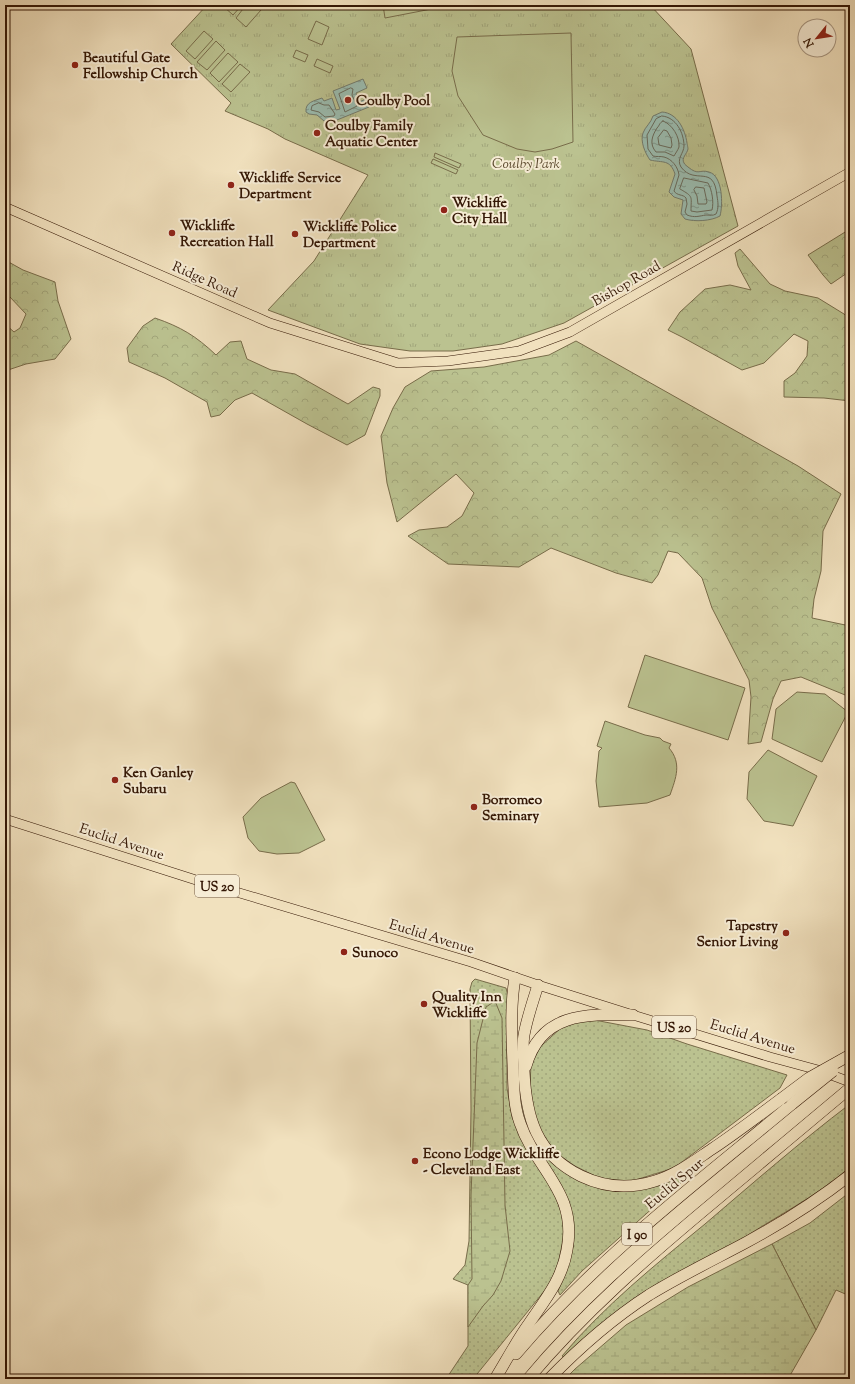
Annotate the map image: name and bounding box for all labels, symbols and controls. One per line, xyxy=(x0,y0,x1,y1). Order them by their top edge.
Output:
north arrow xyxy=(797,18,837,58)
text: N xyxy=(800,35,819,51)
place label: Beautiful Gate Fellowship Church xyxy=(83,49,199,85)
marker: Beautiful Gate Fellowship Church xyxy=(70,60,80,70)
place label: Coulby Pool xyxy=(356,92,430,112)
marker: Coulby Pool xyxy=(343,95,353,105)
place label: Coulby Family Aquatic Center xyxy=(325,117,419,153)
marker: Coulby Family Aquatic Center xyxy=(312,128,322,138)
park label: Coulby Park xyxy=(492,155,561,175)
place label: Wickliffe Service Department xyxy=(239,169,342,205)
marker: Wickliffe Service Department xyxy=(226,180,236,190)
place label: Wickliffe City Hall xyxy=(452,194,508,230)
marker: Wickliffe City Hall xyxy=(439,205,449,215)
place label: Wickliffe Recreation Hall xyxy=(180,217,274,253)
place label: Wickliffe Police Department xyxy=(303,218,397,254)
marker: Wickliffe Recreation Hall xyxy=(167,228,177,238)
marker: Wickliffe Police Department xyxy=(290,229,300,239)
street label: Bishop Road xyxy=(589,257,665,312)
street label: Ridge Road xyxy=(168,258,240,304)
place label: Ken Ganley Subaru xyxy=(123,764,194,800)
marker: Ken Ganley Subaru xyxy=(110,775,120,785)
place label: Borromeo Seminary xyxy=(482,791,543,827)
marker: Borromeo Seminary xyxy=(469,802,479,812)
street label: Euclid Avenue xyxy=(76,820,166,866)
road number: US 20 xyxy=(195,875,239,897)
street label: Euclid Avenue xyxy=(386,915,477,960)
place label: Tapestry Senior Living xyxy=(696,917,778,953)
marker: Tapestry Senior Living xyxy=(781,928,791,938)
place label: Sunoco xyxy=(352,944,399,964)
marker: Sunoco xyxy=(339,947,349,957)
place label: Quality Inn Wickliffe xyxy=(432,988,503,1024)
marker: Quality Inn Wickliffe xyxy=(419,999,429,1009)
street label: Euclid Avenue xyxy=(707,1015,798,1060)
road number: US 20 xyxy=(652,1016,696,1038)
place label: Econo Lodge Wickliffe - Cleveland East xyxy=(423,1145,560,1181)
street label: Euclid Spur xyxy=(642,1154,709,1215)
marker: Econo Lodge Wickliffe - Cleveland East xyxy=(410,1156,420,1166)
road number: I 90 xyxy=(622,1223,652,1245)

